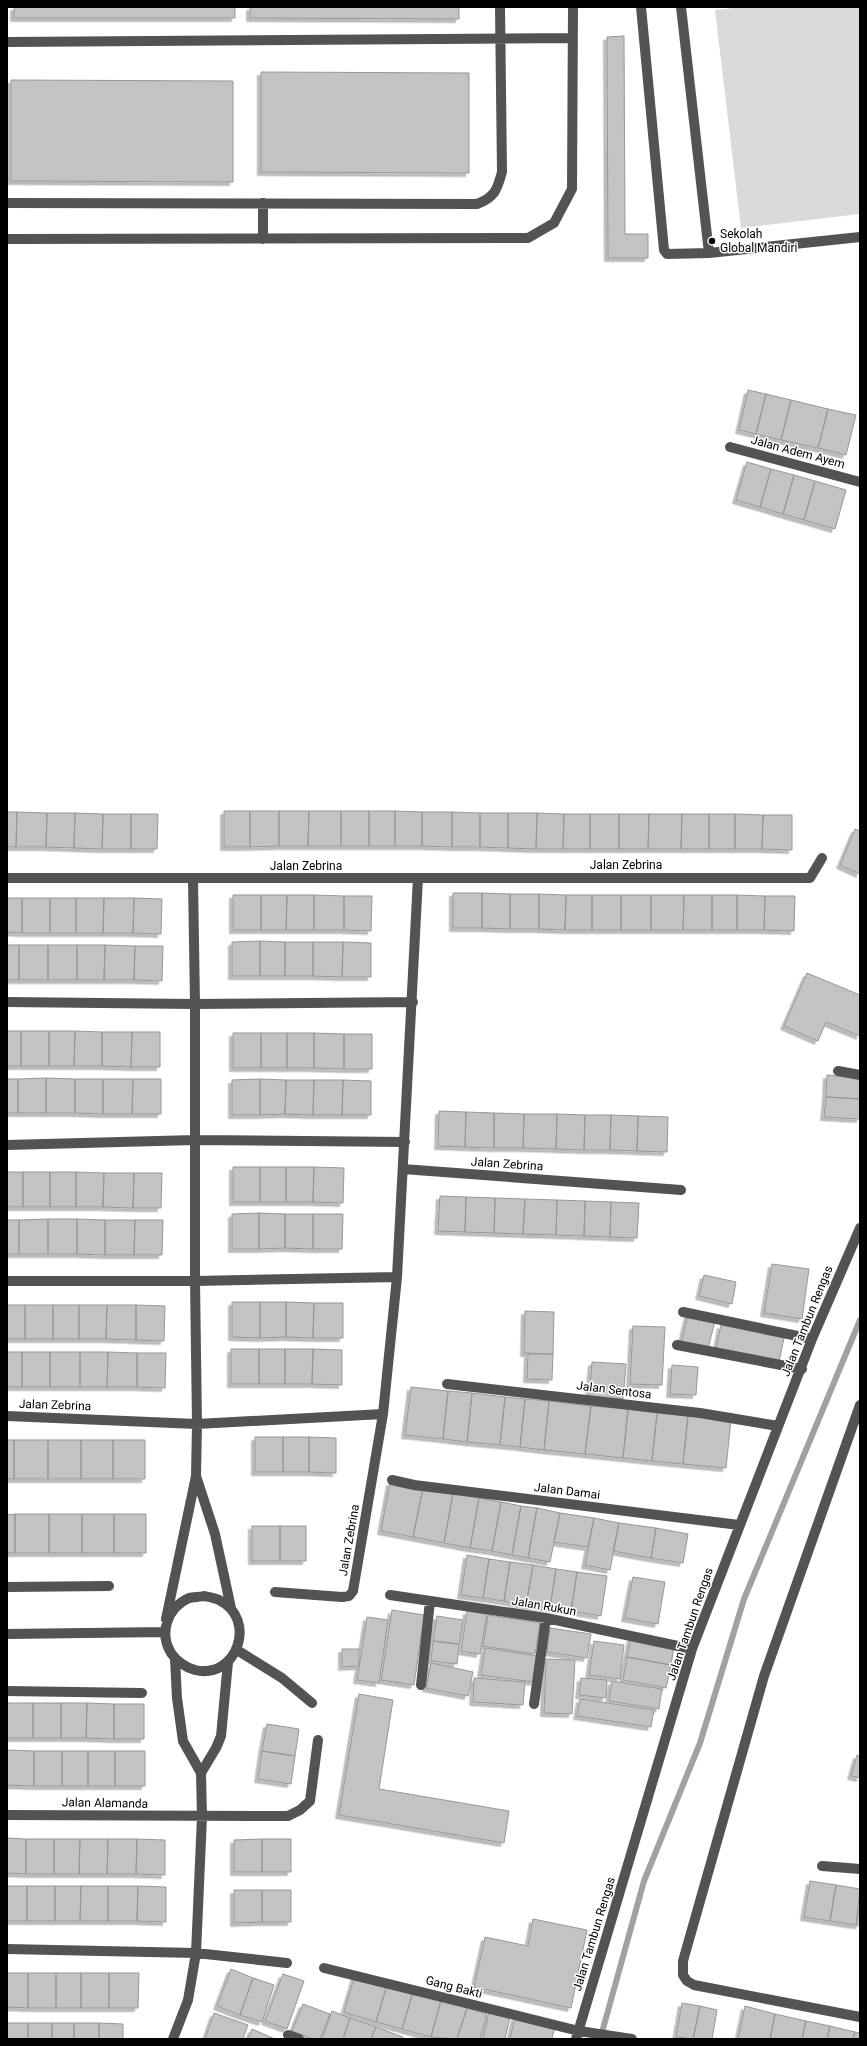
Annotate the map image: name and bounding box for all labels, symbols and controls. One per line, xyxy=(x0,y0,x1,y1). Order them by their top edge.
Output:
place label: Sekolah Global Mandiri xyxy=(720,227,797,255)
marker: Sekolah Global Mandiri xyxy=(707,236,717,246)
street label: Jalan Adem Ayem xyxy=(749,433,847,471)
street label: Jalan Zebrina xyxy=(590,858,662,872)
street label: Jalan Zebrina xyxy=(270,859,342,873)
street label: Jalan Zebrina xyxy=(470,1154,544,1174)
street label: Jalan Tambun Rengas xyxy=(778,1264,836,1378)
street label: Jalan Sentosa xyxy=(576,1378,652,1402)
street label: Jalan Zebrina xyxy=(19,1397,91,1413)
street label: Jalan Damai xyxy=(533,1480,601,1502)
street label: Jalan Zebrina xyxy=(336,1503,362,1577)
street label: Jalan Tambun Rengas xyxy=(664,1566,716,1682)
street label: Jalan Rukun xyxy=(511,1593,577,1619)
street label: Jalan Alamanda xyxy=(62,1795,148,1811)
street label: Jalan Tambun Rengas xyxy=(570,1875,618,1993)
street label: Gang Bakti xyxy=(424,1973,484,2001)

